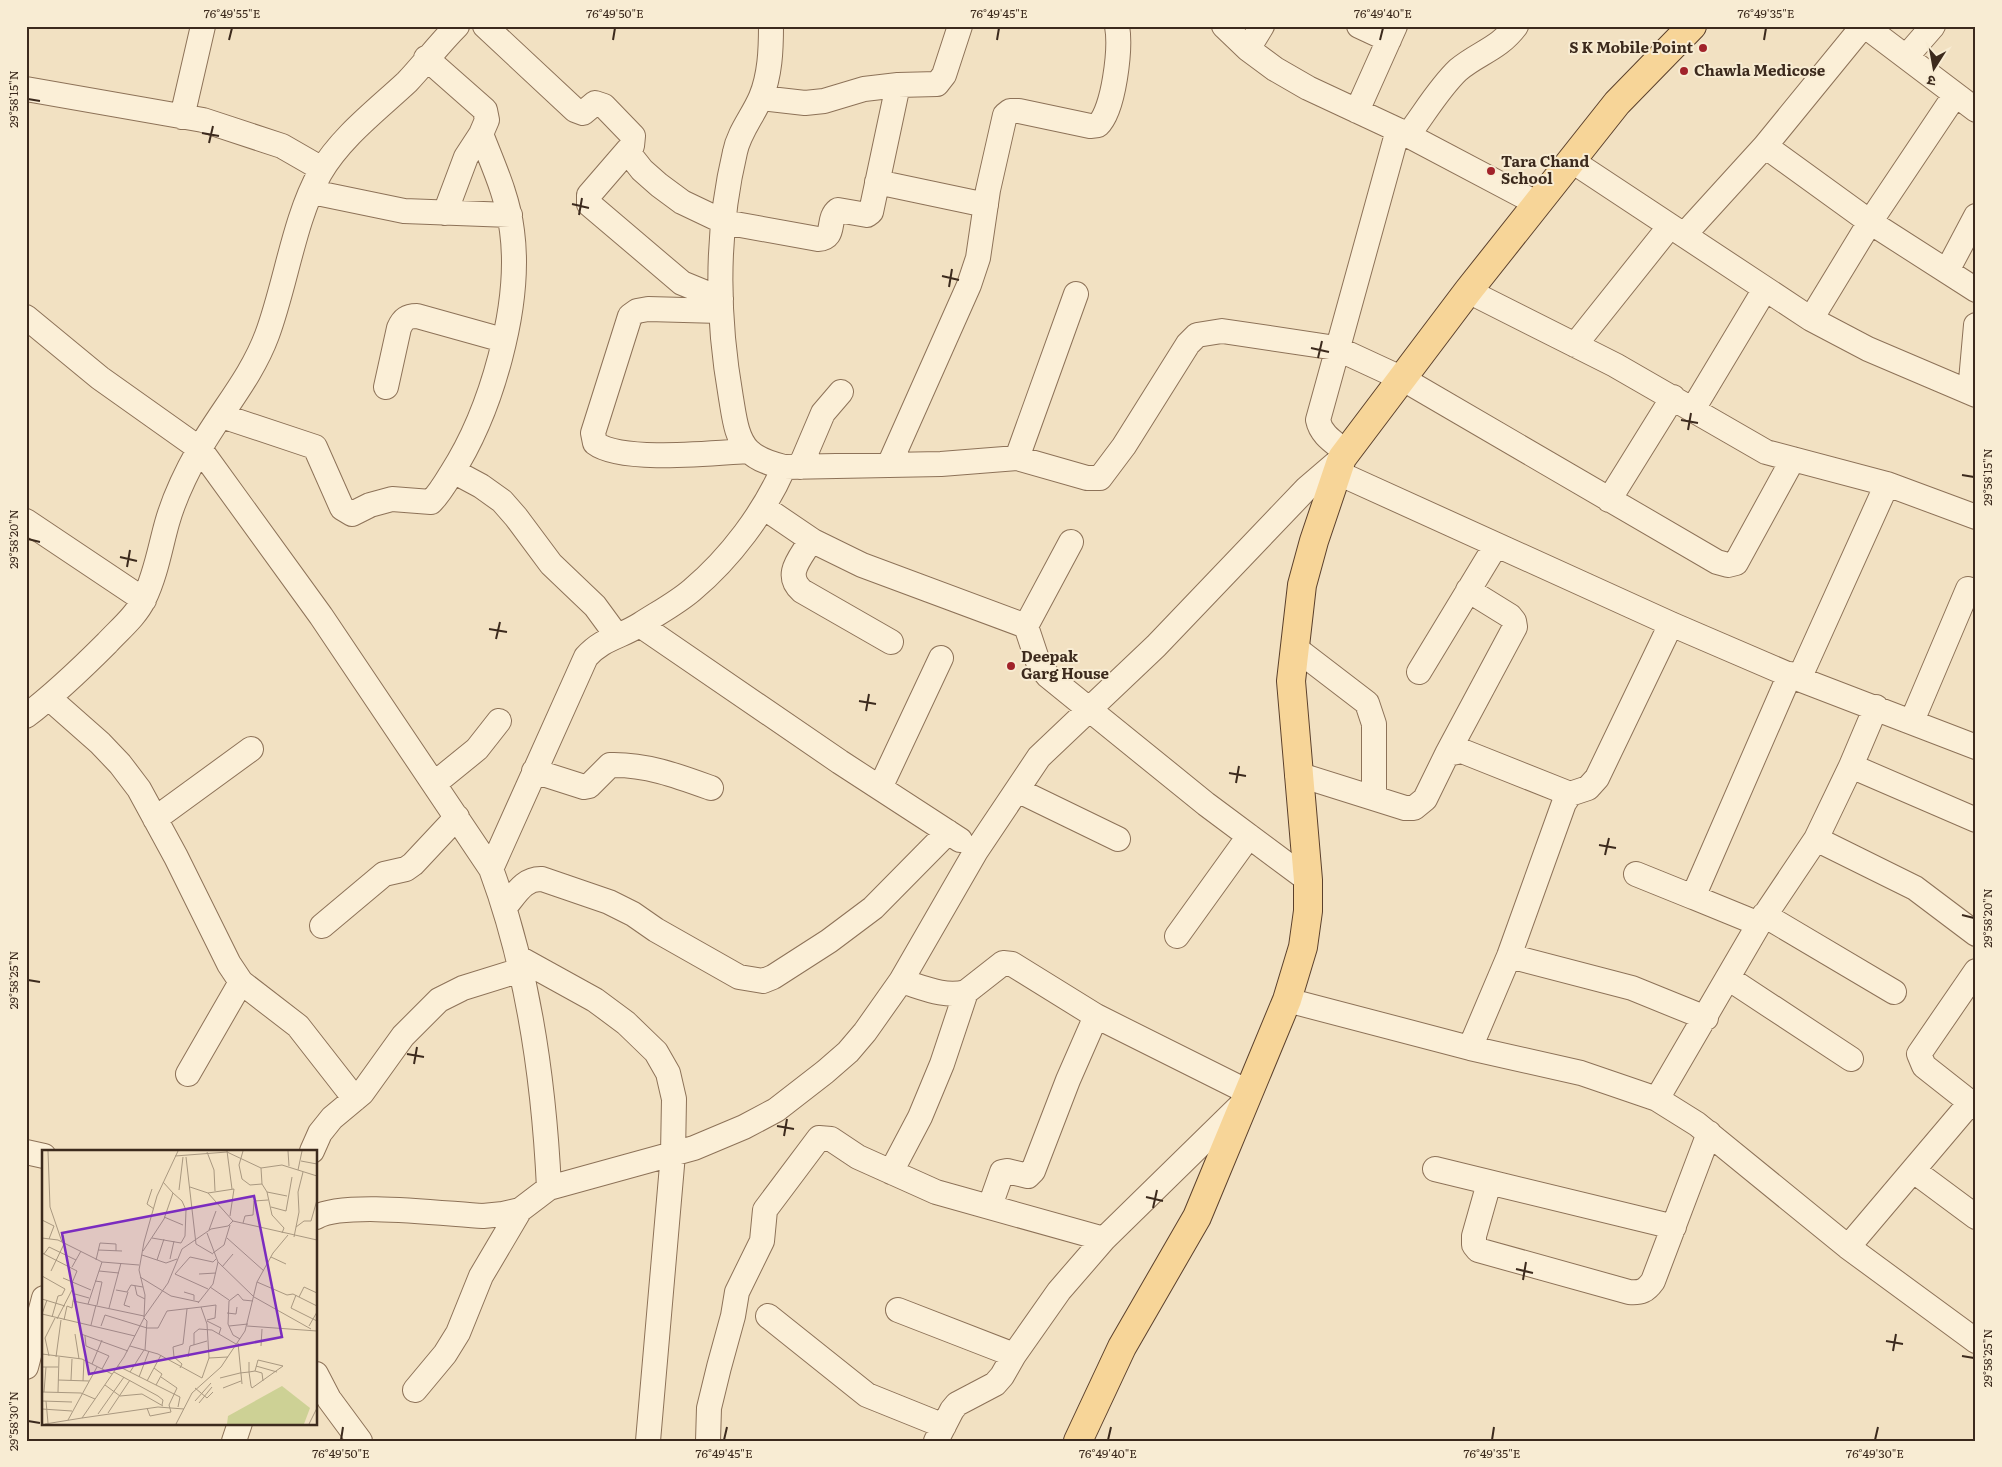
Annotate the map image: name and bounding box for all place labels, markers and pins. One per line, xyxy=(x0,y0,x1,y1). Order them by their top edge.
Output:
place label: S K Mobile Point xyxy=(1569,35,1693,58)
marker: S K Mobile Point xyxy=(1697,42,1709,54)
place label: Chawla Medicose xyxy=(1694,58,1826,81)
marker: Chawla Medicose xyxy=(1678,65,1690,77)
place label: Tara Chand School xyxy=(1501,149,1589,189)
marker: Tara Chand School xyxy=(1485,165,1497,177)
place label: Deepak Garg House xyxy=(1021,644,1110,684)
marker: Deepak Garg House xyxy=(1005,660,1017,672)

